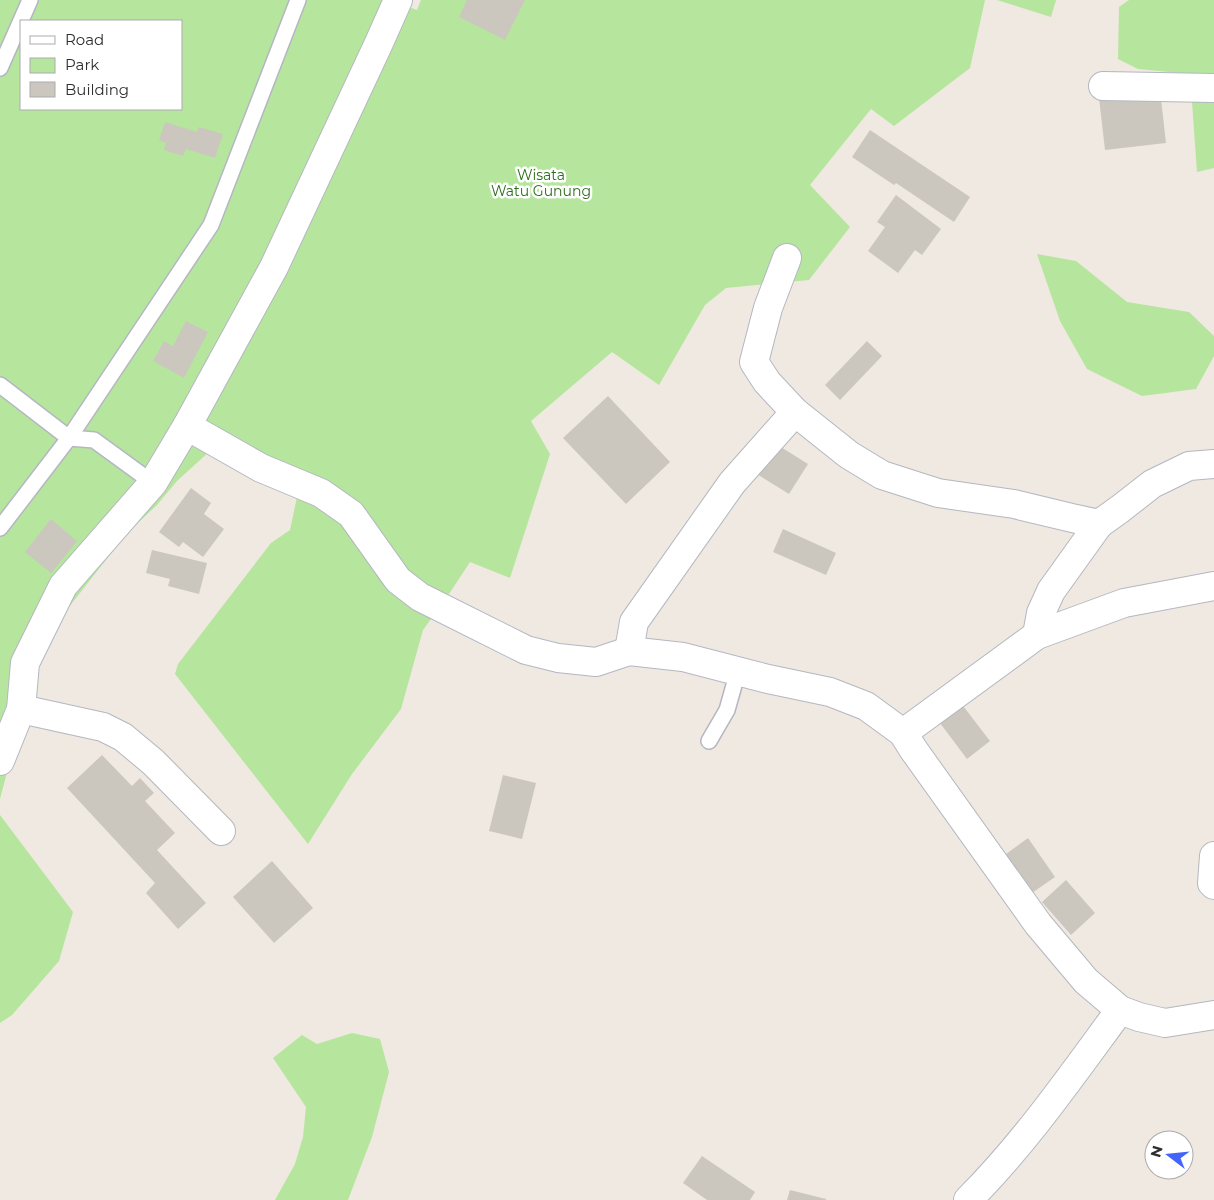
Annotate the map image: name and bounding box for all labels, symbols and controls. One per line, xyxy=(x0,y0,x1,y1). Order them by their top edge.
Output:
legend xyxy=(20,20,182,110)
text: Road xyxy=(65,30,104,49)
text: Park xyxy=(65,55,99,74)
text: Building xyxy=(65,80,129,99)
park label: Wisata Watu Gunung xyxy=(491,166,591,200)
north arrow xyxy=(1144,1130,1194,1180)
text: N xyxy=(1146,1143,1167,1159)

